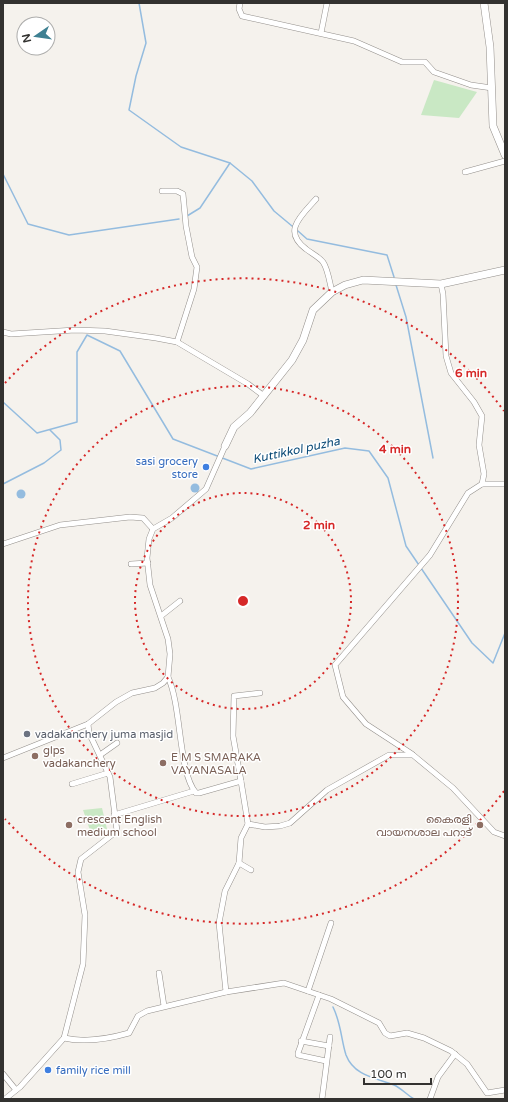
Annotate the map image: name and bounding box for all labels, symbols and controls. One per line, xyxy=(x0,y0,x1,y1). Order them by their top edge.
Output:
north arrow xyxy=(16,16,56,56)
text: N xyxy=(19,32,34,44)
text: 6 min xyxy=(455,366,487,380)
water label: Kuttikkol puzha xyxy=(251,434,341,466)
text: 4 min xyxy=(379,442,411,456)
place label: sasi grocery store xyxy=(136,455,198,481)
marker: sasi grocery store xyxy=(201,462,211,472)
text: 2 min xyxy=(303,518,335,532)
centre of rings xyxy=(236,594,250,608)
place label: vadakanchery juma masjid xyxy=(35,728,173,741)
marker: vadakanchery juma masjid xyxy=(22,729,32,739)
place label: glps vadakanchery xyxy=(43,744,116,770)
marker: glps vadakanchery xyxy=(30,751,40,761)
place label: E M S SMARAKA VAYANASALA xyxy=(171,751,261,777)
marker: E M S SMARAKA VAYANASALA xyxy=(158,758,168,768)
place label: crescent English medium school xyxy=(77,813,162,839)
place label: കൈരളി വായനശാല പറാട് xyxy=(376,813,473,839)
marker: crescent English medium school xyxy=(64,820,74,830)
marker: കൈരളി വായനശാല പറാട് xyxy=(475,820,485,830)
scale bar xyxy=(364,1060,431,1086)
place label: family rice mill xyxy=(56,1064,131,1077)
marker: family rice mill xyxy=(43,1065,53,1075)
text: 100 m xyxy=(370,1067,407,1081)

